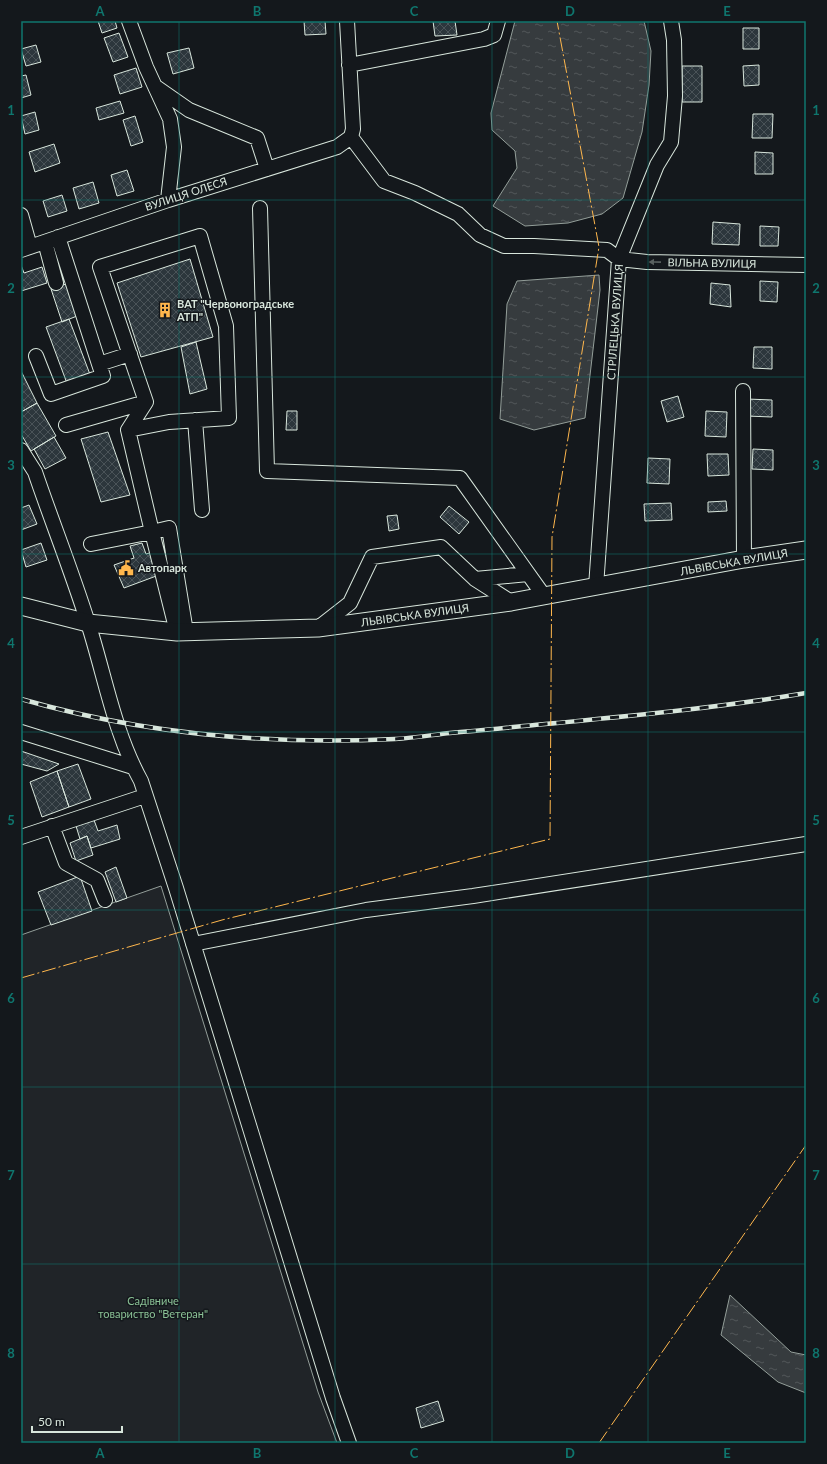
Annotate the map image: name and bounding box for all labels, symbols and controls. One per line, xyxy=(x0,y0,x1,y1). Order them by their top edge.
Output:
text: A xyxy=(94,3,105,19)
text: B xyxy=(253,3,262,19)
text: C xyxy=(410,3,419,19)
text: D xyxy=(565,3,575,19)
text: E xyxy=(723,3,731,19)
text: 1 xyxy=(7,102,15,118)
text: 1 xyxy=(812,102,820,118)
street label: ВУЛИЦЯ ОЛЕСЯ xyxy=(143,174,229,213)
street label: ВІЛЬНА ВУЛИЦЯ xyxy=(667,255,757,270)
one-way arrow xyxy=(649,259,661,266)
street label: СТРІЛЕЦЬКА ВУЛИЦЯ xyxy=(604,264,625,380)
text: 2 xyxy=(7,280,15,296)
text: 2 xyxy=(812,280,820,296)
place label: ВАТ "Червоноградське АТП" xyxy=(176,297,294,323)
building icon: ВАТ "Червоноградське АТП" xyxy=(156,301,174,319)
text: 3 xyxy=(7,457,15,473)
text: 3 xyxy=(812,457,820,473)
street label: ЛЬВІВСЬКА ВУЛИЦЯ xyxy=(678,546,789,578)
public building icon: Автопарк xyxy=(117,559,135,577)
place label: Автопарк xyxy=(137,561,187,574)
street label: ЛЬВІВСЬКА ВУЛИЦЯ xyxy=(359,600,470,629)
text: 4 xyxy=(7,635,15,651)
text: 4 xyxy=(812,635,820,651)
text: 5 xyxy=(7,812,15,828)
text: 5 xyxy=(812,812,820,828)
text: 6 xyxy=(7,990,15,1006)
text: 6 xyxy=(812,990,820,1006)
text: 7 xyxy=(7,1167,15,1183)
text: 7 xyxy=(812,1167,820,1183)
park label: Садівниче товариство "Ветеран" xyxy=(98,1294,208,1320)
text: 8 xyxy=(7,1345,15,1361)
text: 8 xyxy=(812,1345,820,1361)
scale bar xyxy=(32,1408,122,1434)
text: 50 m xyxy=(38,1414,65,1429)
text: A xyxy=(94,1445,105,1461)
text: B xyxy=(253,1445,262,1461)
text: C xyxy=(410,1445,419,1461)
text: D xyxy=(565,1445,575,1461)
text: E xyxy=(723,1445,731,1461)

